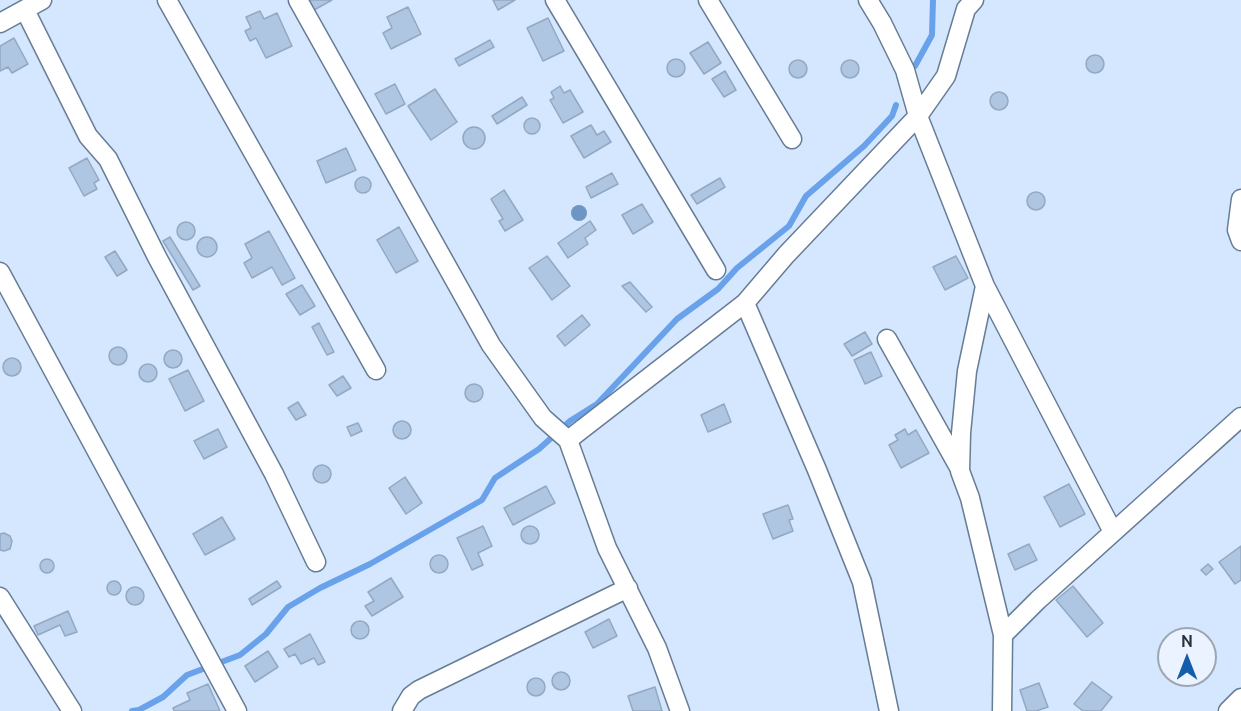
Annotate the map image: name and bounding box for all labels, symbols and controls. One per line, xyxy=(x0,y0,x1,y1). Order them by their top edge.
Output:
north arrow xyxy=(1157,627,1217,687)
text: N xyxy=(1181,632,1193,650)

